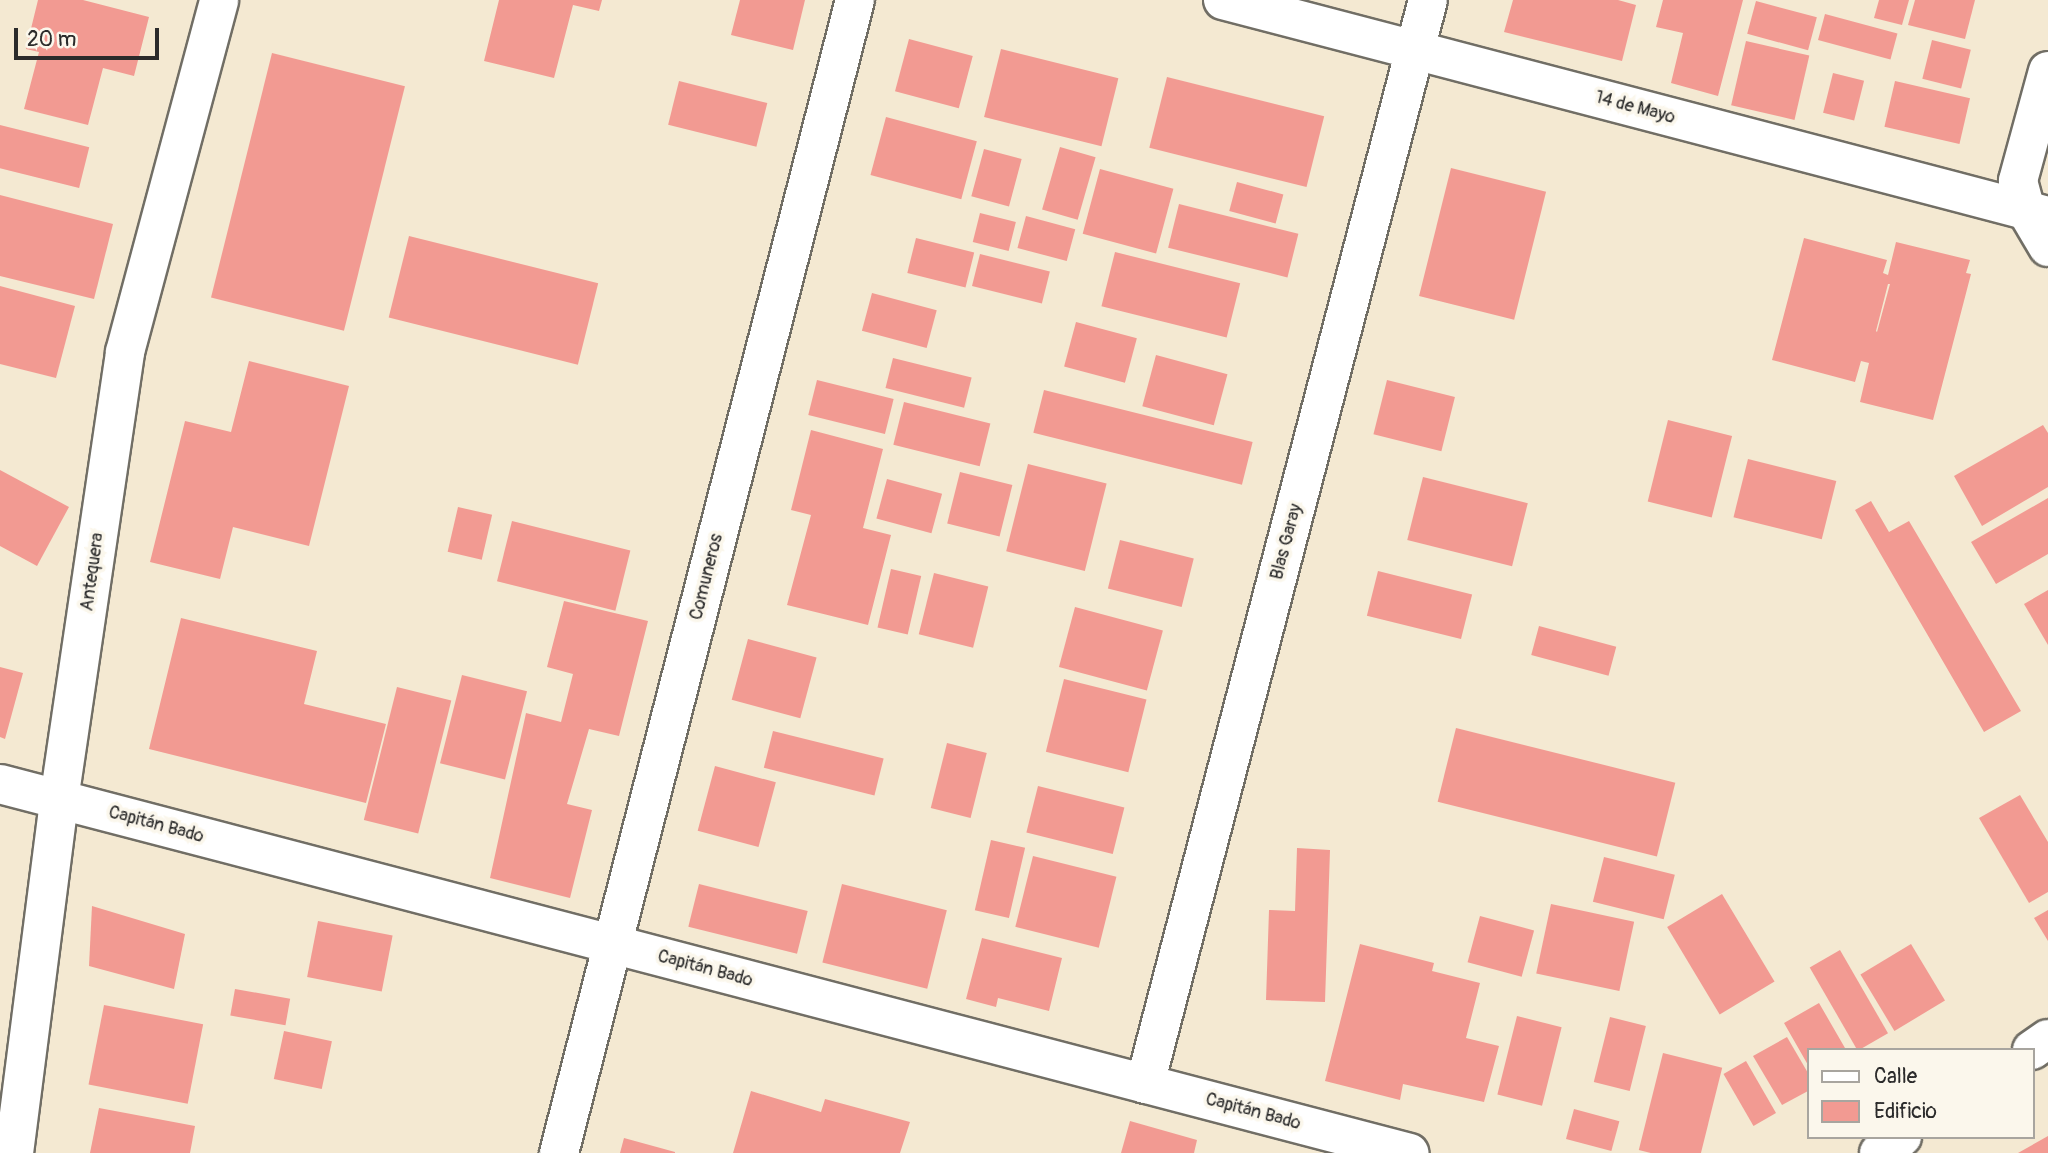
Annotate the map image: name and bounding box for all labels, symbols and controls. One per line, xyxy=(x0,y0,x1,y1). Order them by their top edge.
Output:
scale bar xyxy=(18,14,163,58)
text: 20 m xyxy=(27,26,76,53)
street label: 14 de Mayo xyxy=(1593,87,1677,129)
street label: Blas Garay xyxy=(1267,502,1307,582)
street label: Antequera xyxy=(77,531,109,613)
street label: Comuneros xyxy=(686,532,728,622)
street label: Capitán Bado xyxy=(106,802,206,848)
street label: Capitán Bado xyxy=(655,946,755,992)
legend xyxy=(1806,1048,2034,1139)
text: Calle xyxy=(1874,1063,1917,1090)
street label: Capitán Bado xyxy=(1203,1089,1303,1135)
text: Edificio xyxy=(1874,1098,1937,1125)

